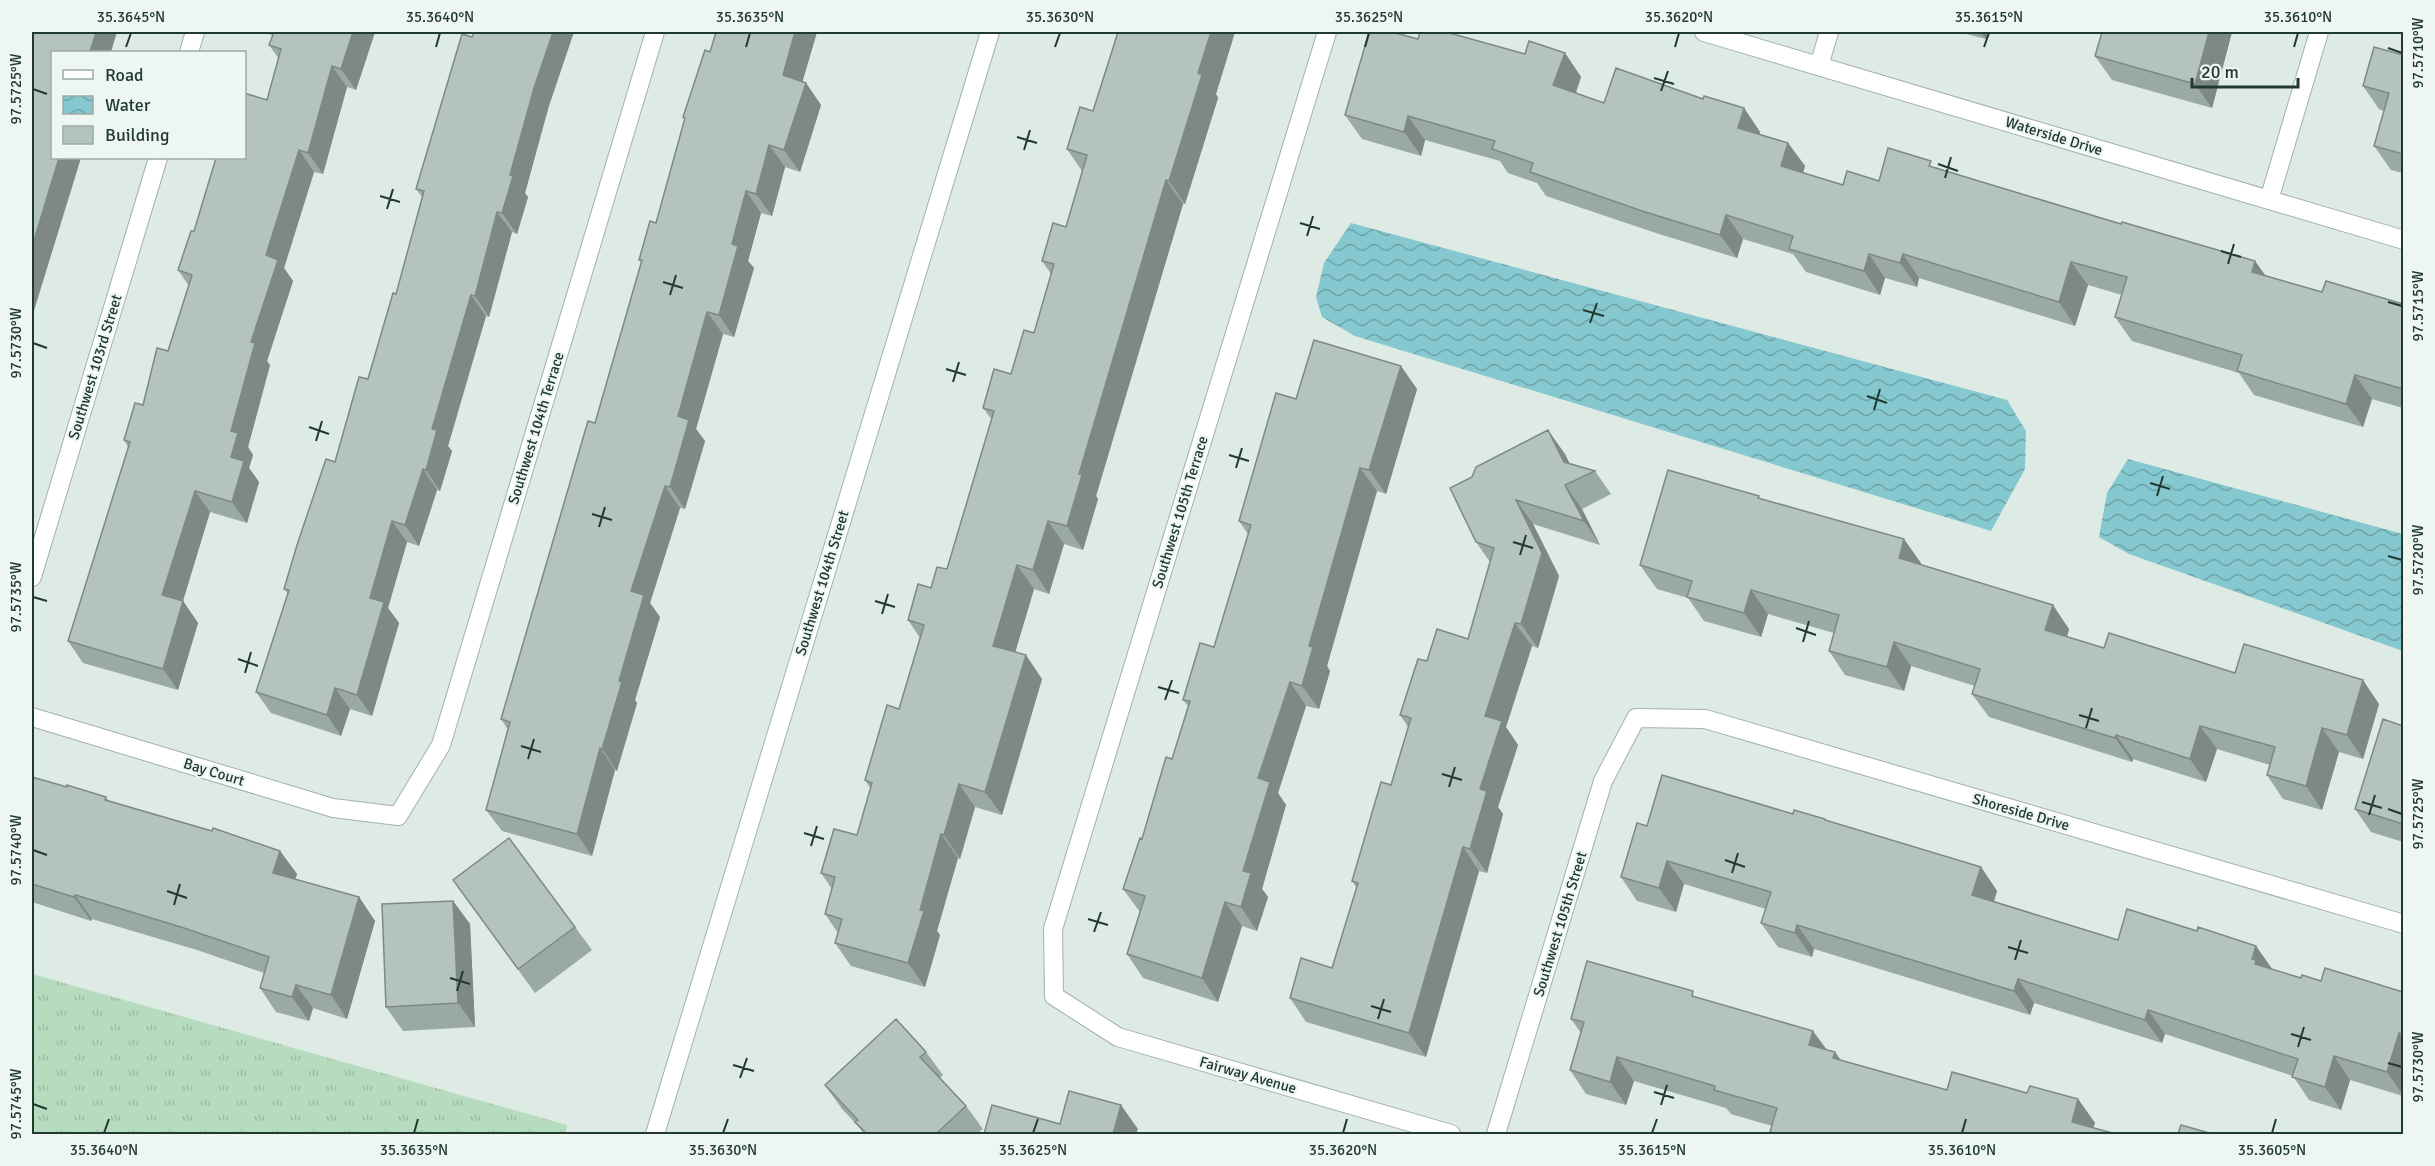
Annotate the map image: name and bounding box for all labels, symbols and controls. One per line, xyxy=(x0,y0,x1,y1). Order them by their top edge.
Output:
text: 35.3645°N xyxy=(97,8,165,26)
text: 35.3640°N xyxy=(406,8,474,26)
text: 35.3635°N xyxy=(716,8,784,26)
text: 35.3630°N xyxy=(1026,8,1094,26)
text: 35.3625°N xyxy=(1335,8,1403,26)
text: 35.3620°N xyxy=(1645,8,1713,26)
text: 35.3615°N xyxy=(1955,8,2023,26)
text: 35.3610°N xyxy=(2264,8,2332,26)
text: 97.5710°W xyxy=(2409,17,2427,88)
legend xyxy=(51,51,246,159)
scale bar xyxy=(2192,51,2298,89)
text: 97.5725°W xyxy=(7,53,25,124)
text: 20 m xyxy=(2201,61,2239,83)
text: Road xyxy=(105,64,144,86)
text: Water xyxy=(105,94,151,116)
street label: Waterside Drive xyxy=(2003,113,2105,159)
text: Building xyxy=(105,124,169,146)
text: 97.5715°W xyxy=(2409,270,2427,341)
street label: Southwest 103rd Street xyxy=(64,292,126,442)
text: 97.5730°W xyxy=(7,307,25,378)
street label: Southwest 104th Terrace xyxy=(504,350,568,506)
street label: Southwest 105th Terrace xyxy=(1148,434,1212,590)
street label: Southwest 104th Street xyxy=(791,508,853,658)
text: 97.5720°W xyxy=(2409,524,2427,595)
text: 97.5735°W xyxy=(7,561,25,632)
street label: Bay Court xyxy=(181,754,247,790)
text: 97.5725°W xyxy=(2409,778,2427,849)
street label: Shoreside Drive xyxy=(1970,790,2072,834)
text: 97.5740°W xyxy=(7,814,25,885)
street label: Southwest 105th Street xyxy=(1529,849,1591,999)
text: 97.5730°W xyxy=(2409,1031,2427,1102)
street label: Fairway Avenue xyxy=(1197,1053,1299,1097)
text: 97.5745°W xyxy=(7,1068,25,1139)
text: 35.3640°N xyxy=(70,1141,138,1159)
text: 35.3635°N xyxy=(380,1141,448,1159)
text: 35.3630°N xyxy=(689,1141,757,1159)
text: 35.3625°N xyxy=(999,1141,1067,1159)
text: 35.3620°N xyxy=(1309,1141,1377,1159)
text: 35.3615°N xyxy=(1618,1141,1686,1159)
text: 35.3610°N xyxy=(1928,1141,1996,1159)
text: 35.3605°N xyxy=(2238,1141,2306,1159)

